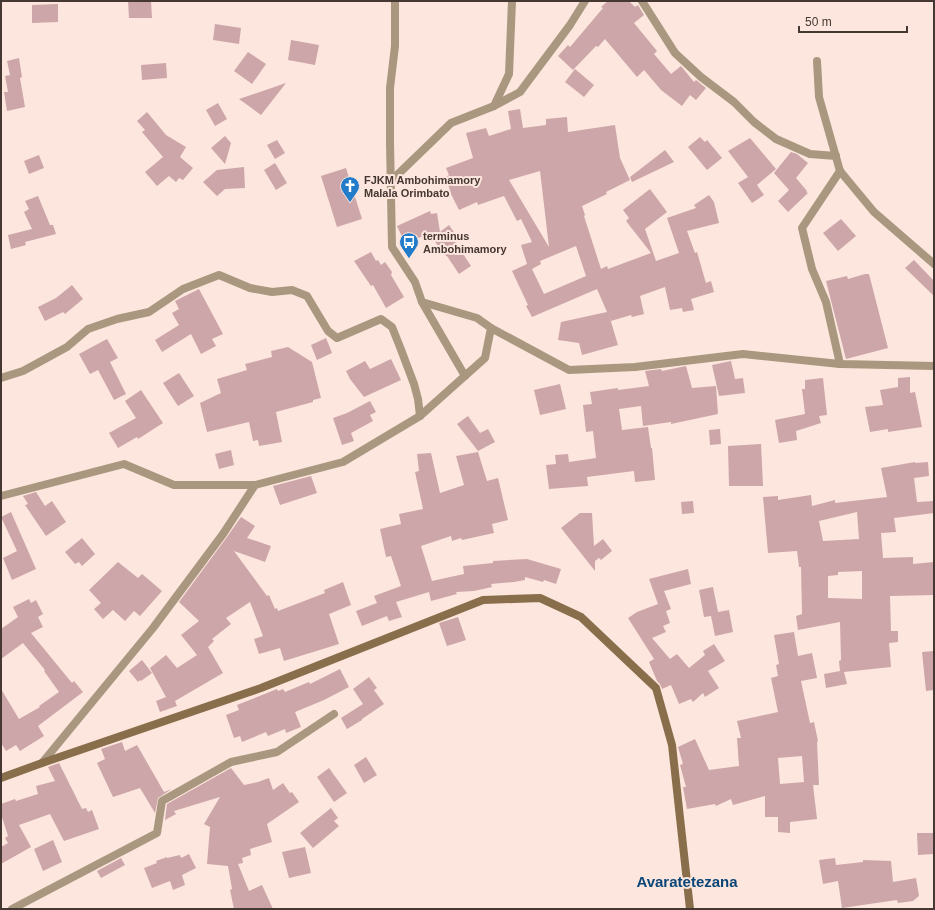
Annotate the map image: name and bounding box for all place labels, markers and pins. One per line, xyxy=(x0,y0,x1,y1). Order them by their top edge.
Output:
place label: FJKM Ambohimamory Malala Orimbato xyxy=(364,174,481,199)
church icon: FJKM Ambohimamory Malala Orimbato xyxy=(339,175,361,203)
place label: terminus Ambohimamory xyxy=(423,230,508,255)
bus stop icon: terminus Ambohimamory xyxy=(398,231,420,259)

